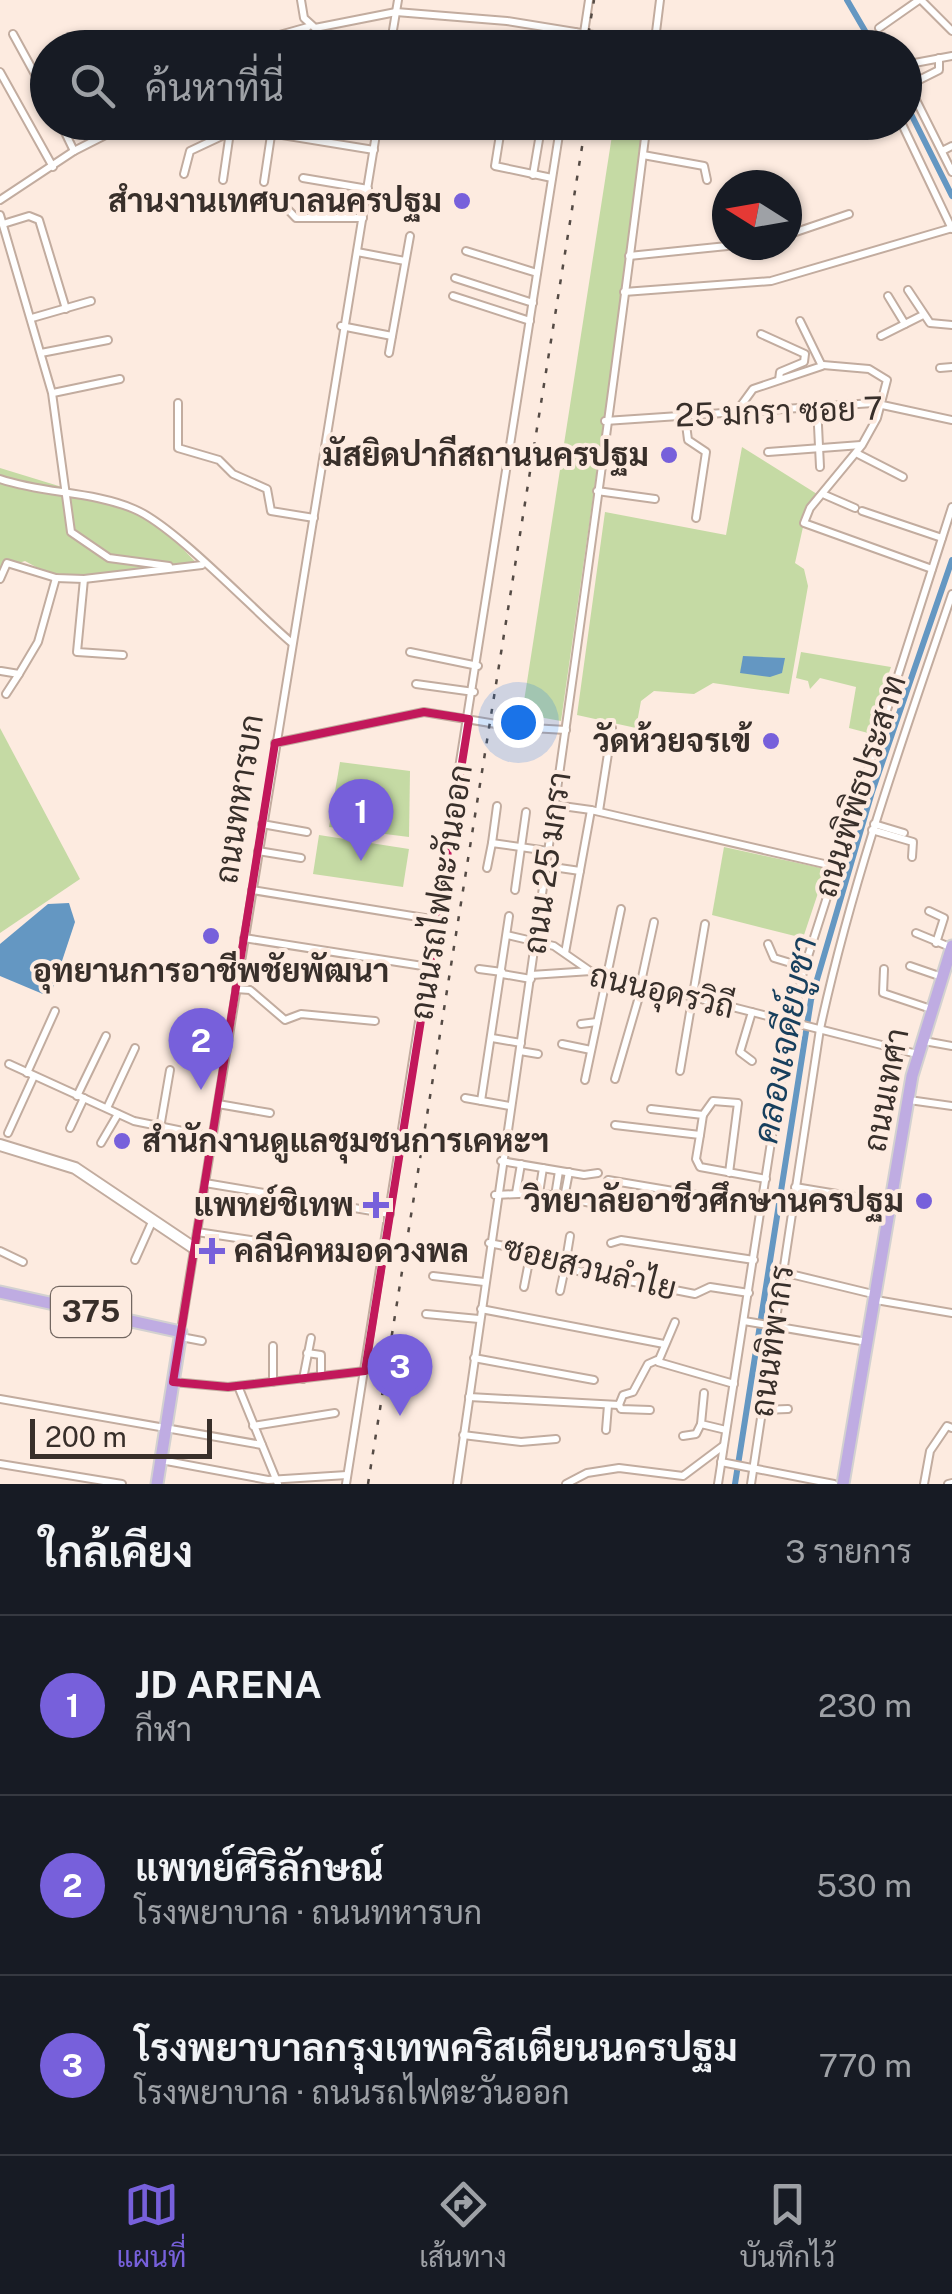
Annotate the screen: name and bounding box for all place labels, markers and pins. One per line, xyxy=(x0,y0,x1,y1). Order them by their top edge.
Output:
place label: สำนงานเทศบาลนครปฐม xyxy=(108,182,442,222)
marker: สำนงานเทศบาลนครปฐม xyxy=(451,190,473,212)
place label: มัสยิดปากีสถานนครปฐม xyxy=(322,435,649,476)
marker: มัสยิดปากีสถานนครปฐม xyxy=(658,444,680,466)
place label: วัดห้วยจรเข้ xyxy=(593,721,753,759)
marker: วัดห้วยจรเข้ xyxy=(760,730,782,752)
pin: 1 xyxy=(328,778,394,861)
marker: อุทยานการอาชีพชัยพัฒนา xyxy=(200,925,222,947)
place label: อุทยานการอาชีพชัยพัฒนา xyxy=(33,951,389,994)
pin: 2 xyxy=(168,1008,234,1090)
place label: สำนักงานดูแลชุมชนการเคหะฯ xyxy=(142,1122,549,1164)
marker: สำนักงานดูแลชุมชนการเคหะฯ xyxy=(111,1130,133,1152)
place label: วิทยาลัยอาชีวศึกษานครปฐม xyxy=(522,1181,904,1222)
place label: แพทย์ชิเทพ xyxy=(194,1184,354,1223)
marker: วิทยาลัยอาชีวศึกษานครปฐม xyxy=(913,1190,935,1212)
marker: แพทย์ชิเทพ xyxy=(363,1192,389,1218)
place label: คลีนิคหมอดวงพล xyxy=(234,1231,469,1269)
marker: คลีนิคหมอดวงพล xyxy=(199,1238,225,1264)
pin: 3 xyxy=(368,1334,432,1416)

